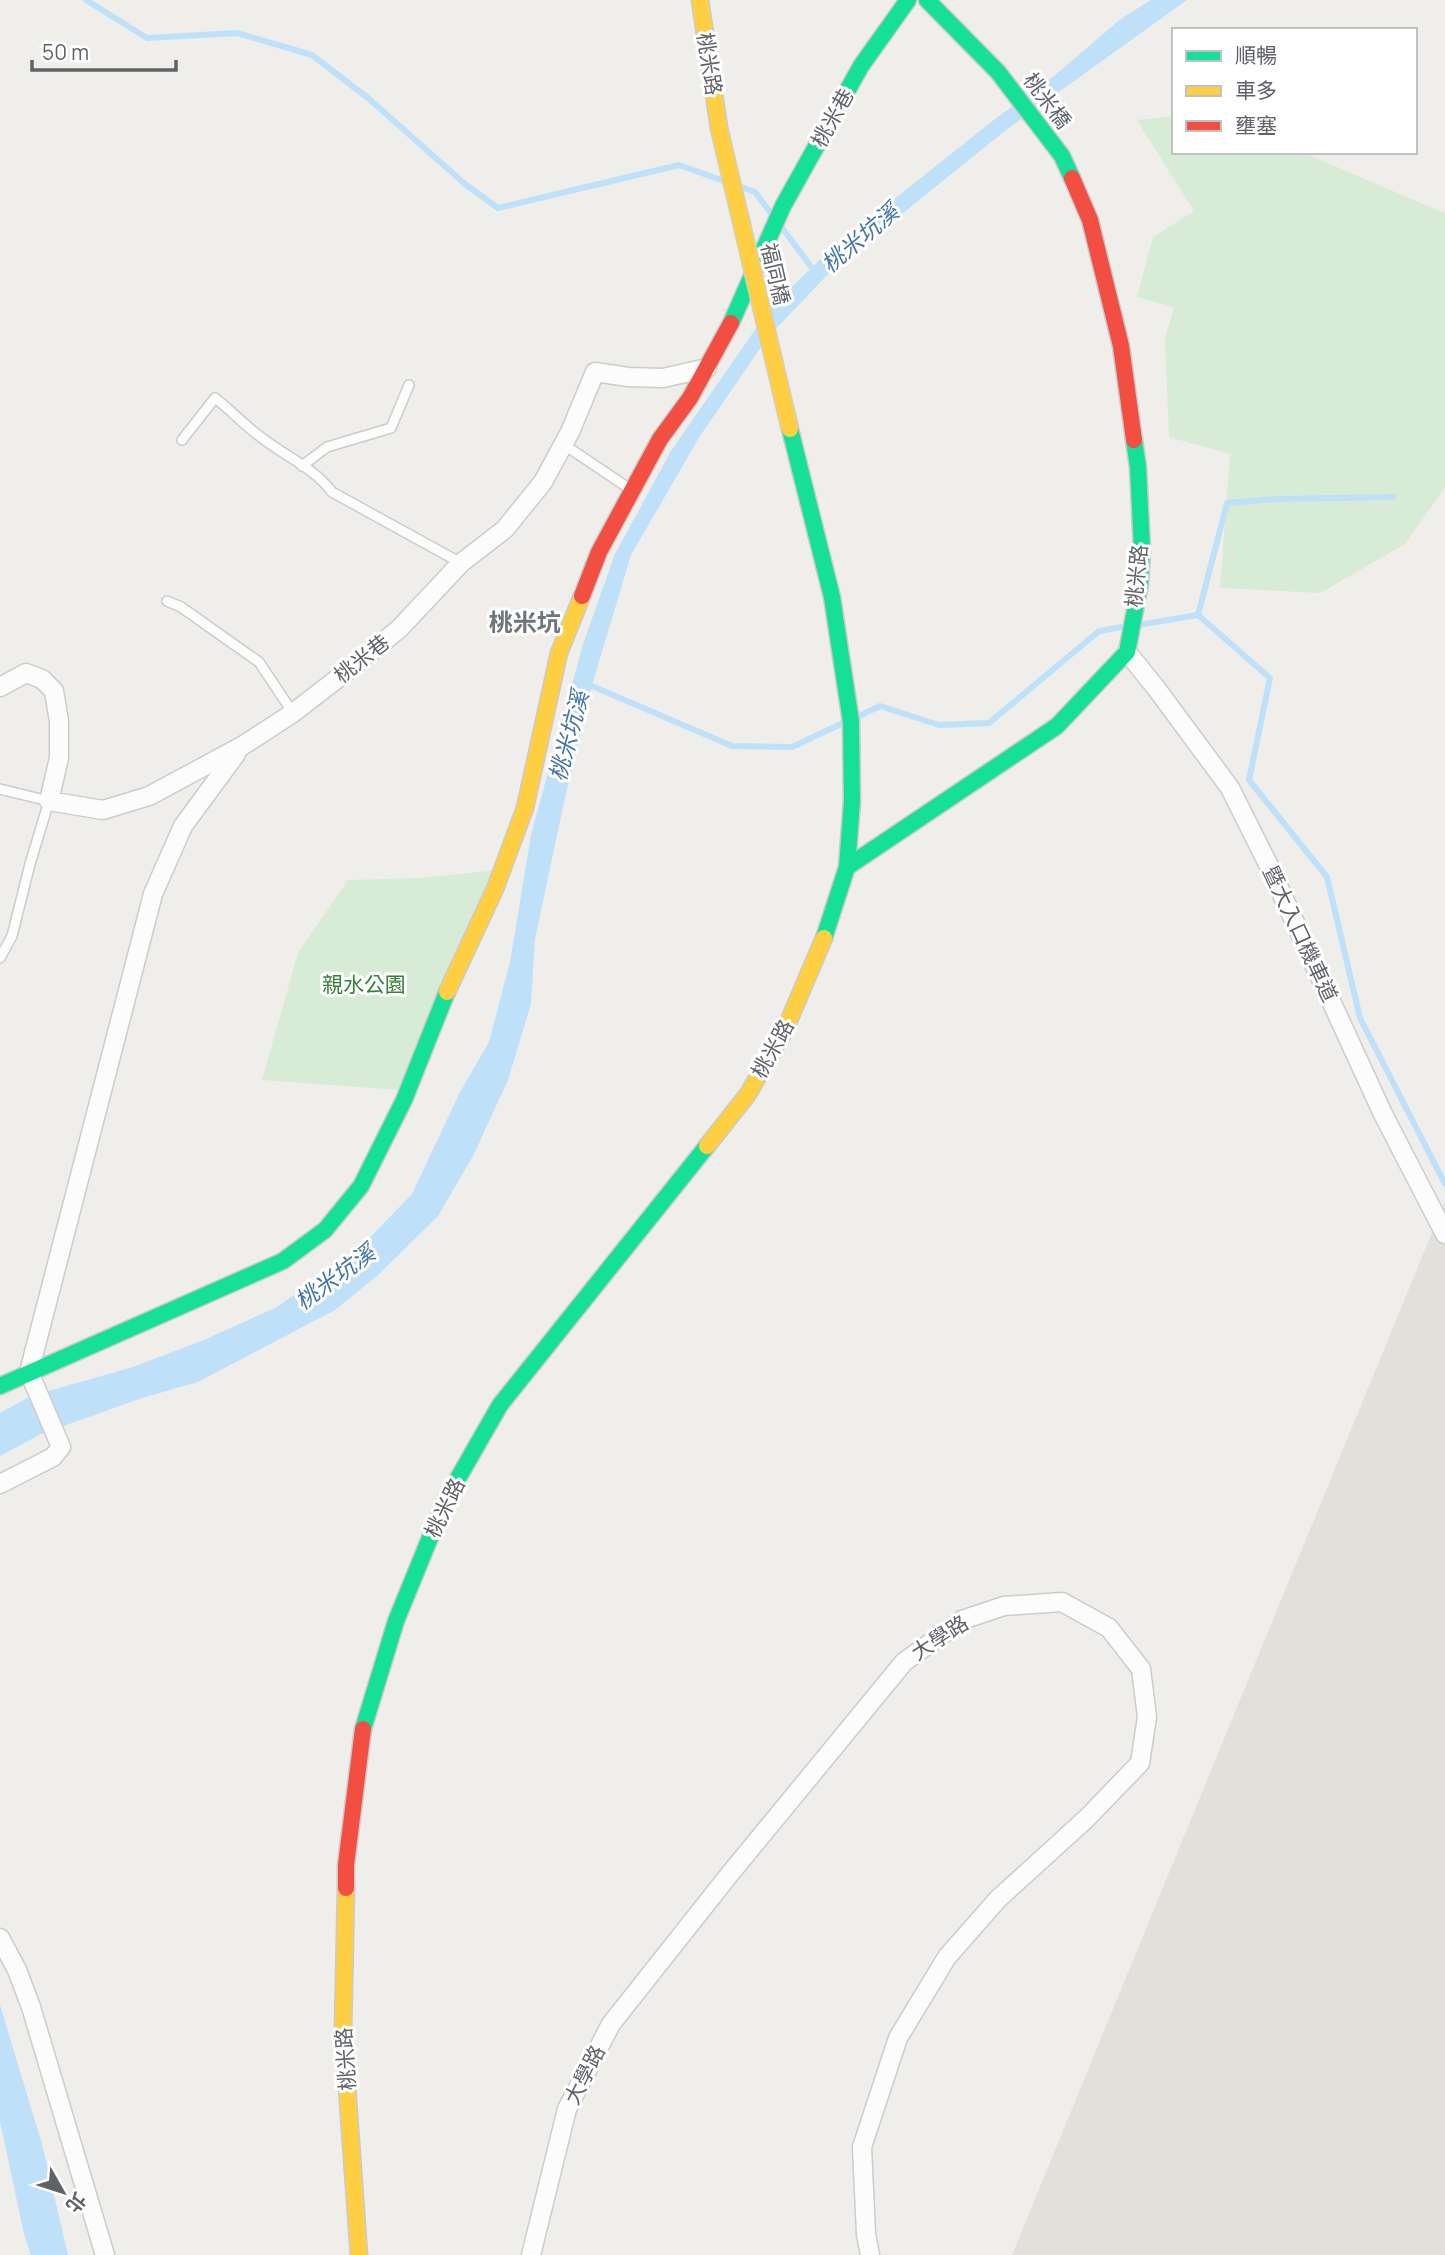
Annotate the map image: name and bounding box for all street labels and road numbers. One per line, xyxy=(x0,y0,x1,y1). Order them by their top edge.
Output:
street label: 桃米路 xyxy=(691,31,729,97)
street label: 桃米橋 xyxy=(1018,67,1078,134)
street label: 桃米巷 xyxy=(805,83,860,152)
street label: 福同橋 xyxy=(755,240,797,308)
street label: 桃米路 xyxy=(1119,543,1153,609)
street label: 桃米巷 xyxy=(328,628,395,689)
street label: 暨大入口機車道 xyxy=(1257,861,1345,1006)
street label: 桃米路 xyxy=(745,1014,800,1083)
street label: 桃米路 xyxy=(418,1473,470,1542)
street label: 大學路 xyxy=(905,1608,973,1666)
street label: 桃米路 xyxy=(329,2027,361,2091)
street label: 大學路 xyxy=(557,2040,611,2109)

